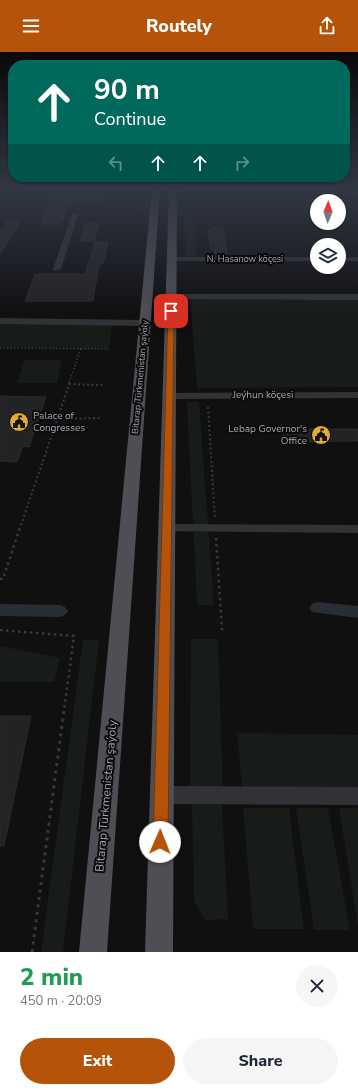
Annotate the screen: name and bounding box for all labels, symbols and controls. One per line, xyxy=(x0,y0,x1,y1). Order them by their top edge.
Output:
text: Routely xyxy=(146,14,212,38)
icon: menu xyxy=(20,15,42,37)
icon: share xyxy=(316,15,338,37)
text: 90 m xyxy=(94,71,160,109)
icon: ahead xyxy=(28,76,80,128)
text: Continue xyxy=(94,107,166,131)
icon: left xyxy=(105,152,127,174)
icon: ahead xyxy=(147,152,169,174)
icon: ahead xyxy=(189,152,211,174)
icon: right xyxy=(231,152,253,174)
north arrow xyxy=(310,194,346,230)
map controls xyxy=(310,194,346,274)
button: layers xyxy=(310,238,346,274)
street label: N. Hasanow köçesi xyxy=(207,253,283,265)
pin xyxy=(154,294,188,328)
icon: arrive xyxy=(160,300,182,322)
street label: Bitarap Türkmenistan şaýoly xyxy=(129,319,151,434)
street label: Jeýhun köçesi xyxy=(232,388,293,402)
place label: Palace of Congresses xyxy=(33,409,85,435)
public building icon: Palace of Congresses xyxy=(8,411,30,433)
place label: Lebap Governor's Office xyxy=(228,422,307,448)
public building icon: Lebap Governor's Office xyxy=(310,424,332,446)
street label: Bitarap Türkmenistan şaýoly xyxy=(91,719,121,873)
position arrow xyxy=(139,821,181,863)
text: 2 min xyxy=(20,961,83,993)
button: close xyxy=(296,965,338,1007)
text: 450 m · 20:09 xyxy=(20,992,102,1010)
button: Exit xyxy=(20,1038,175,1084)
button: Share xyxy=(183,1038,338,1084)

